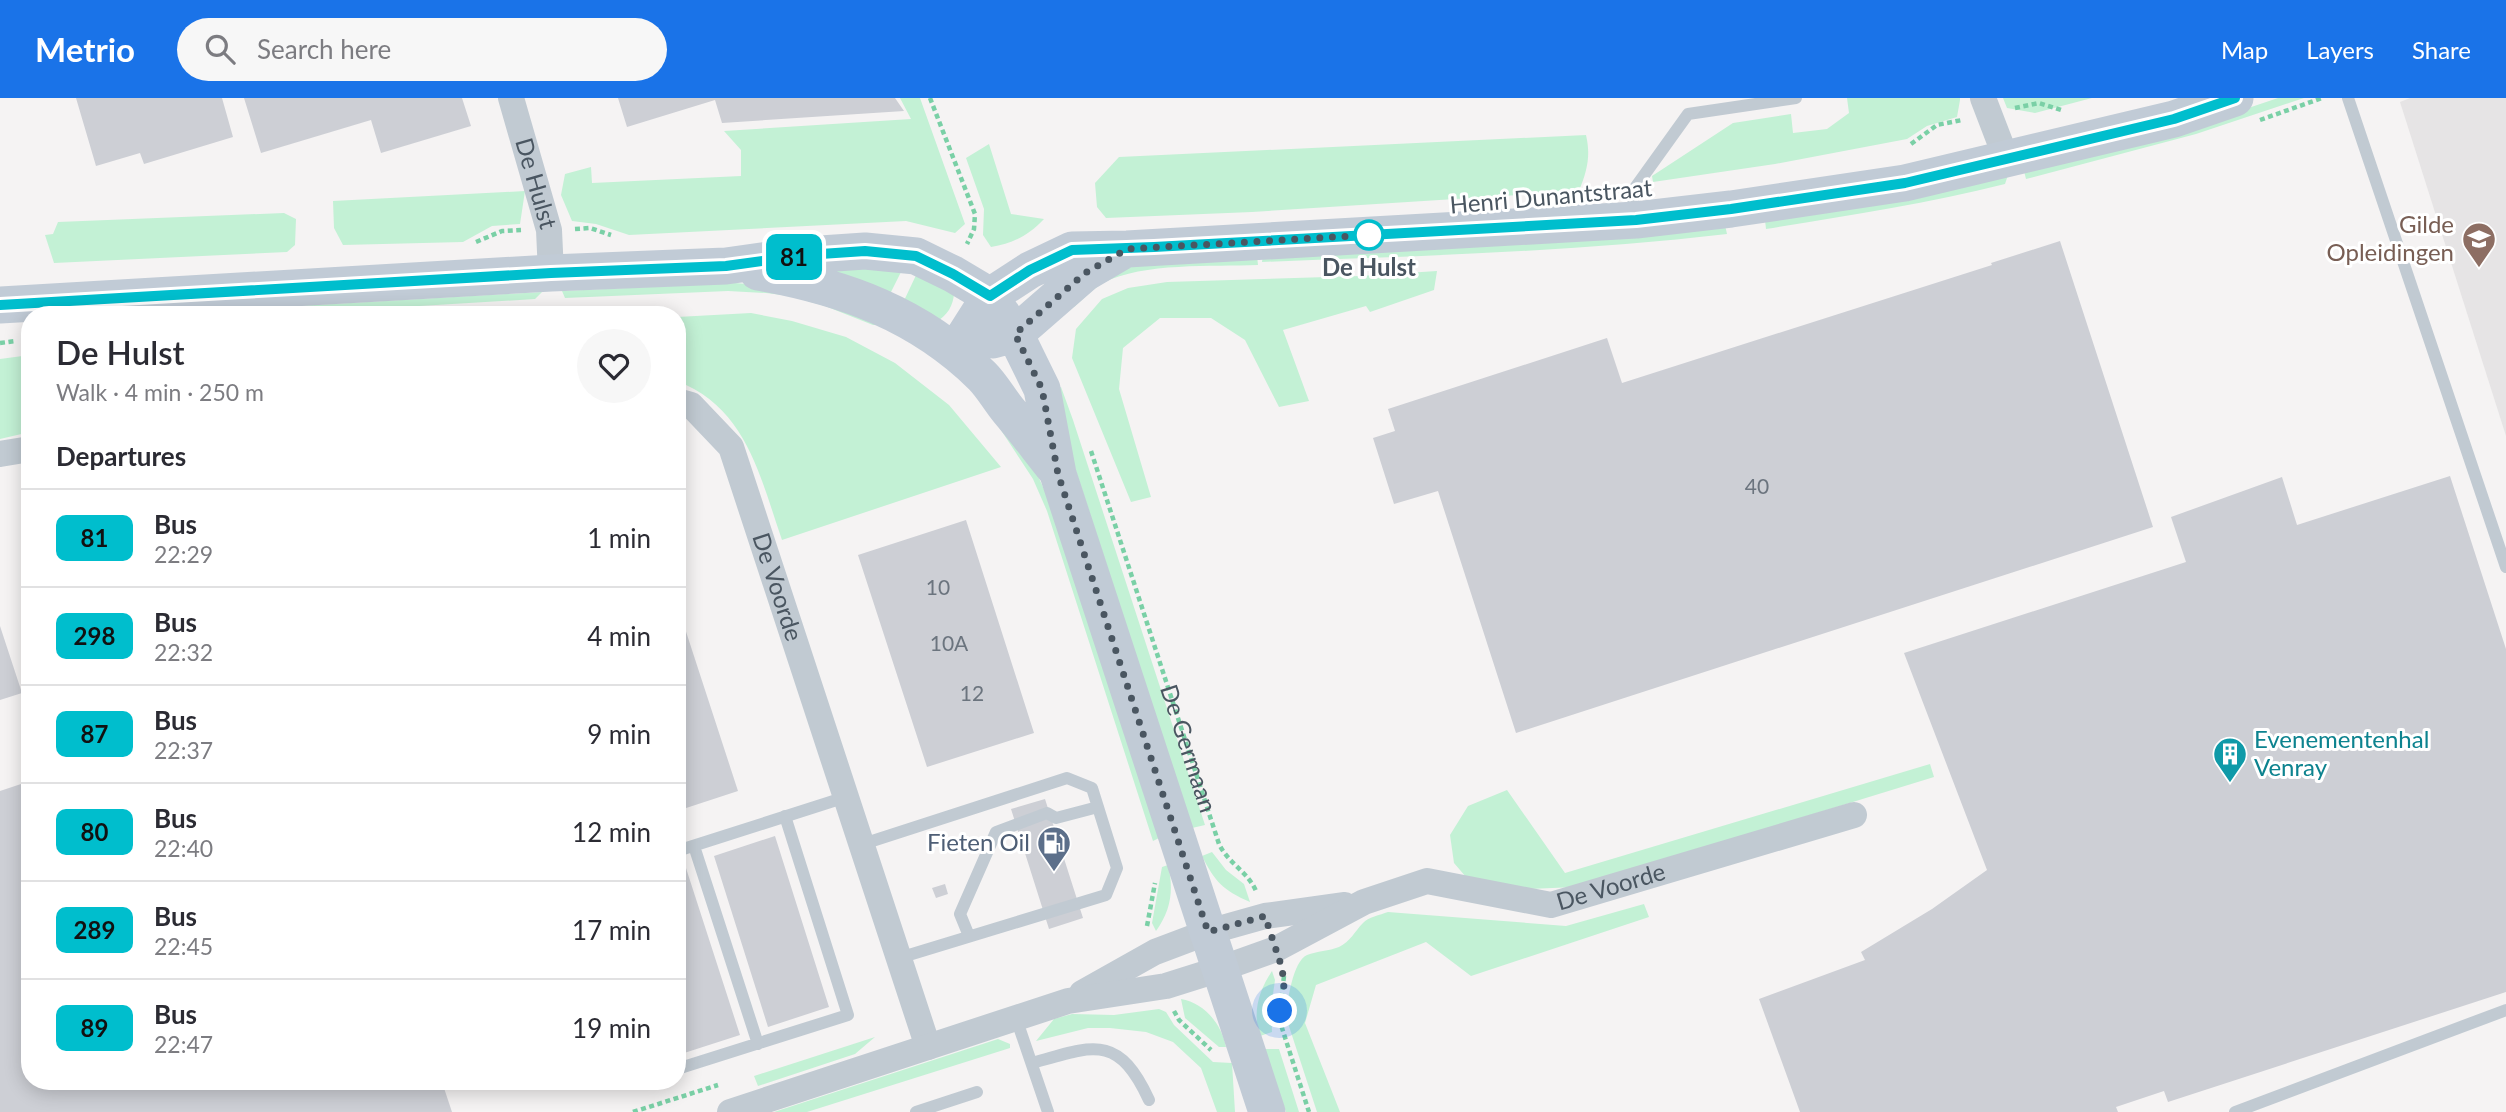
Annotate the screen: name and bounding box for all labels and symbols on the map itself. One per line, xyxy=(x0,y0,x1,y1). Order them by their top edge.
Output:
street label: De Hulst xyxy=(510,134,564,232)
street label: Henri Dunantstraat xyxy=(1448,172,1654,219)
place label: Gilde Opleidingen xyxy=(2327,209,2454,266)
marker: De Hulst xyxy=(1354,220,1384,250)
school or university icon: Gilde Opleidingen xyxy=(2460,220,2498,269)
line badge: 81 xyxy=(762,234,826,280)
place label: De Hulst xyxy=(1322,252,1416,281)
house number: 40 xyxy=(1745,473,1769,498)
street label: De Voorde xyxy=(747,529,810,644)
house number: 10 xyxy=(926,574,950,599)
house number: 10A xyxy=(930,630,969,655)
house number: 12 xyxy=(960,680,984,705)
street label: De Germaan xyxy=(1155,681,1224,816)
place label: Evenementenhal Venray xyxy=(2254,724,2429,781)
building icon: Evenementenhal Venray xyxy=(2211,735,2249,784)
fuel station icon: Fieten Oil xyxy=(1035,824,1073,873)
place label: Fieten Oil xyxy=(927,827,1030,856)
street label: De Voorde xyxy=(1553,856,1668,916)
your location xyxy=(1262,993,1297,1028)

